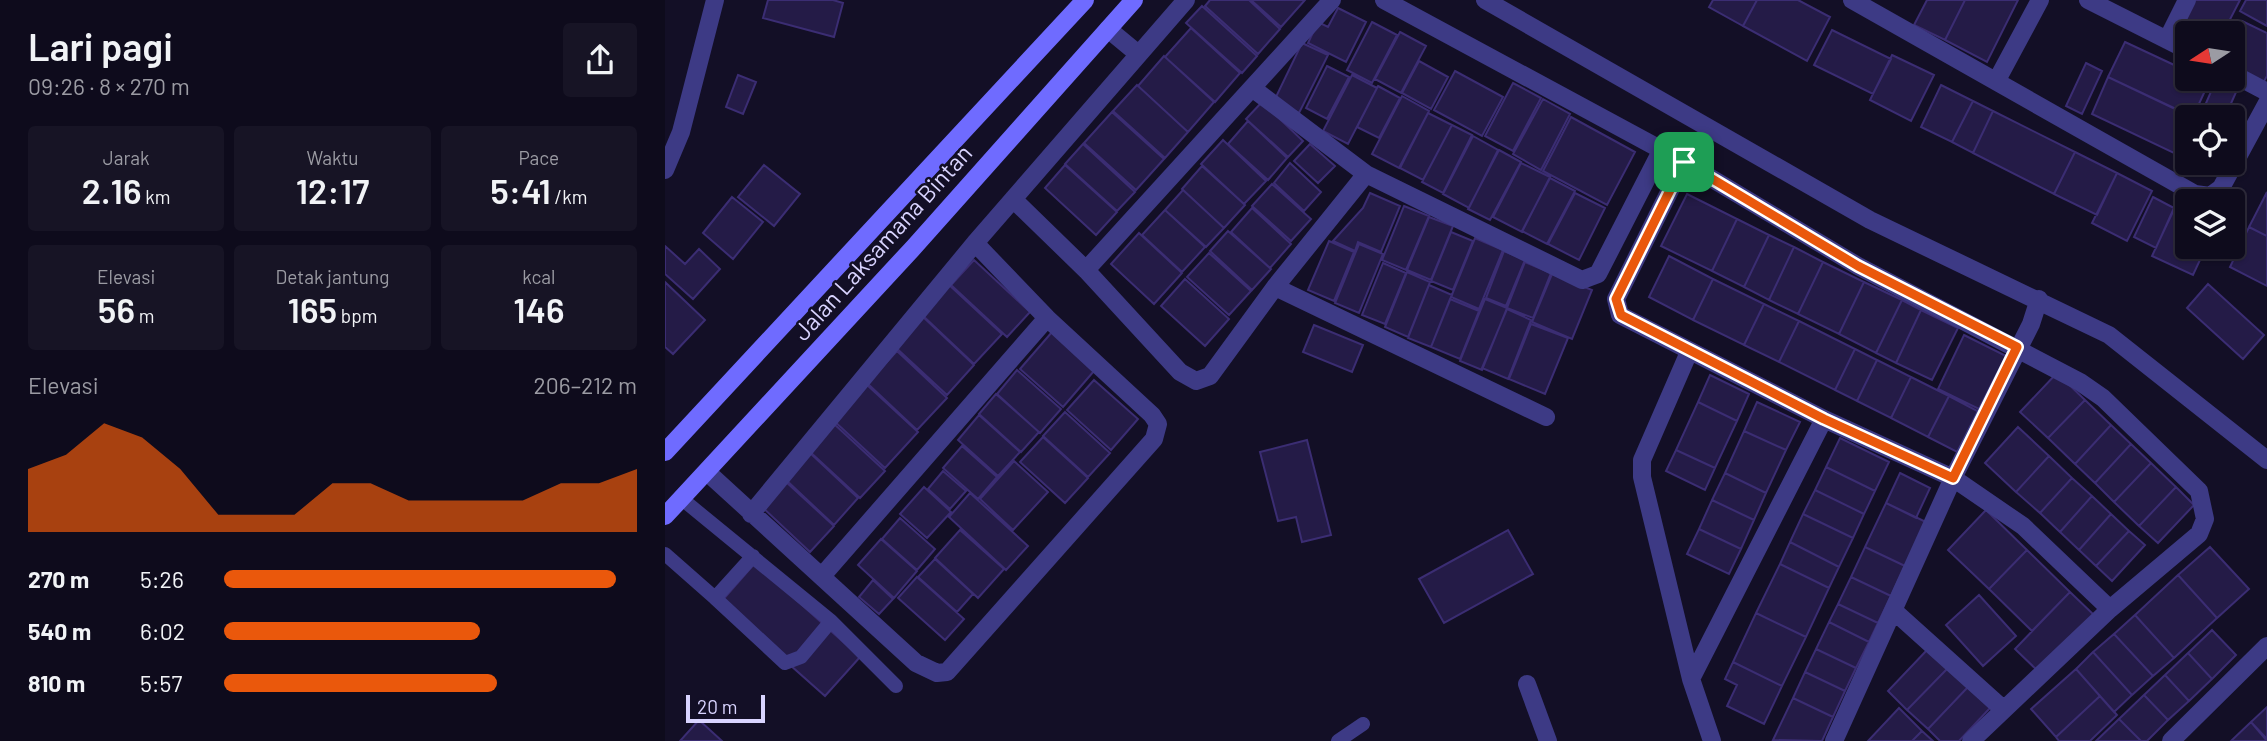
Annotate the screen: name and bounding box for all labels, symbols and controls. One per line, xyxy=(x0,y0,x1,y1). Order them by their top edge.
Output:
north arrow xyxy=(2175,21,2245,91)
map controls xyxy=(2175,21,2245,259)
text: Lari pagi xyxy=(28,23,173,69)
button: share xyxy=(563,23,637,97)
text: 09:26 · 8 × 270 m xyxy=(28,72,190,100)
button: locate xyxy=(2175,105,2245,175)
pin xyxy=(1654,132,1714,192)
street label: Jalan Laksamana Bintan xyxy=(786,138,977,346)
icon: arrive xyxy=(1665,143,1703,181)
text: Jarak xyxy=(103,146,150,169)
text: Waktu xyxy=(306,146,359,169)
text: Pace xyxy=(518,146,559,169)
text: 2.16 xyxy=(82,169,142,211)
text: 12:17 xyxy=(296,169,369,211)
text: 5:41 xyxy=(490,169,551,211)
text: km xyxy=(142,185,171,208)
text: /km xyxy=(551,185,587,208)
button: layers xyxy=(2175,189,2245,259)
text: Elevasi xyxy=(97,265,155,288)
text: Detak jantung xyxy=(276,265,389,288)
text: kcal xyxy=(522,265,555,288)
text: 56 xyxy=(98,288,135,330)
text: 165 xyxy=(288,288,337,330)
text: 146 xyxy=(513,288,565,330)
text: m xyxy=(135,304,154,327)
text: bpm xyxy=(337,304,377,327)
text: Elevasi xyxy=(28,371,99,399)
text: 206–212 m xyxy=(533,371,637,399)
text: 270 m xyxy=(28,565,89,593)
text: 5:26 xyxy=(140,565,184,593)
text: 540 m xyxy=(28,617,91,645)
text: 6:02 xyxy=(140,617,185,645)
text: 810 m xyxy=(28,669,85,697)
text: 5:57 xyxy=(140,669,182,697)
scale bar xyxy=(686,692,765,724)
text: 20 m xyxy=(697,695,737,718)

